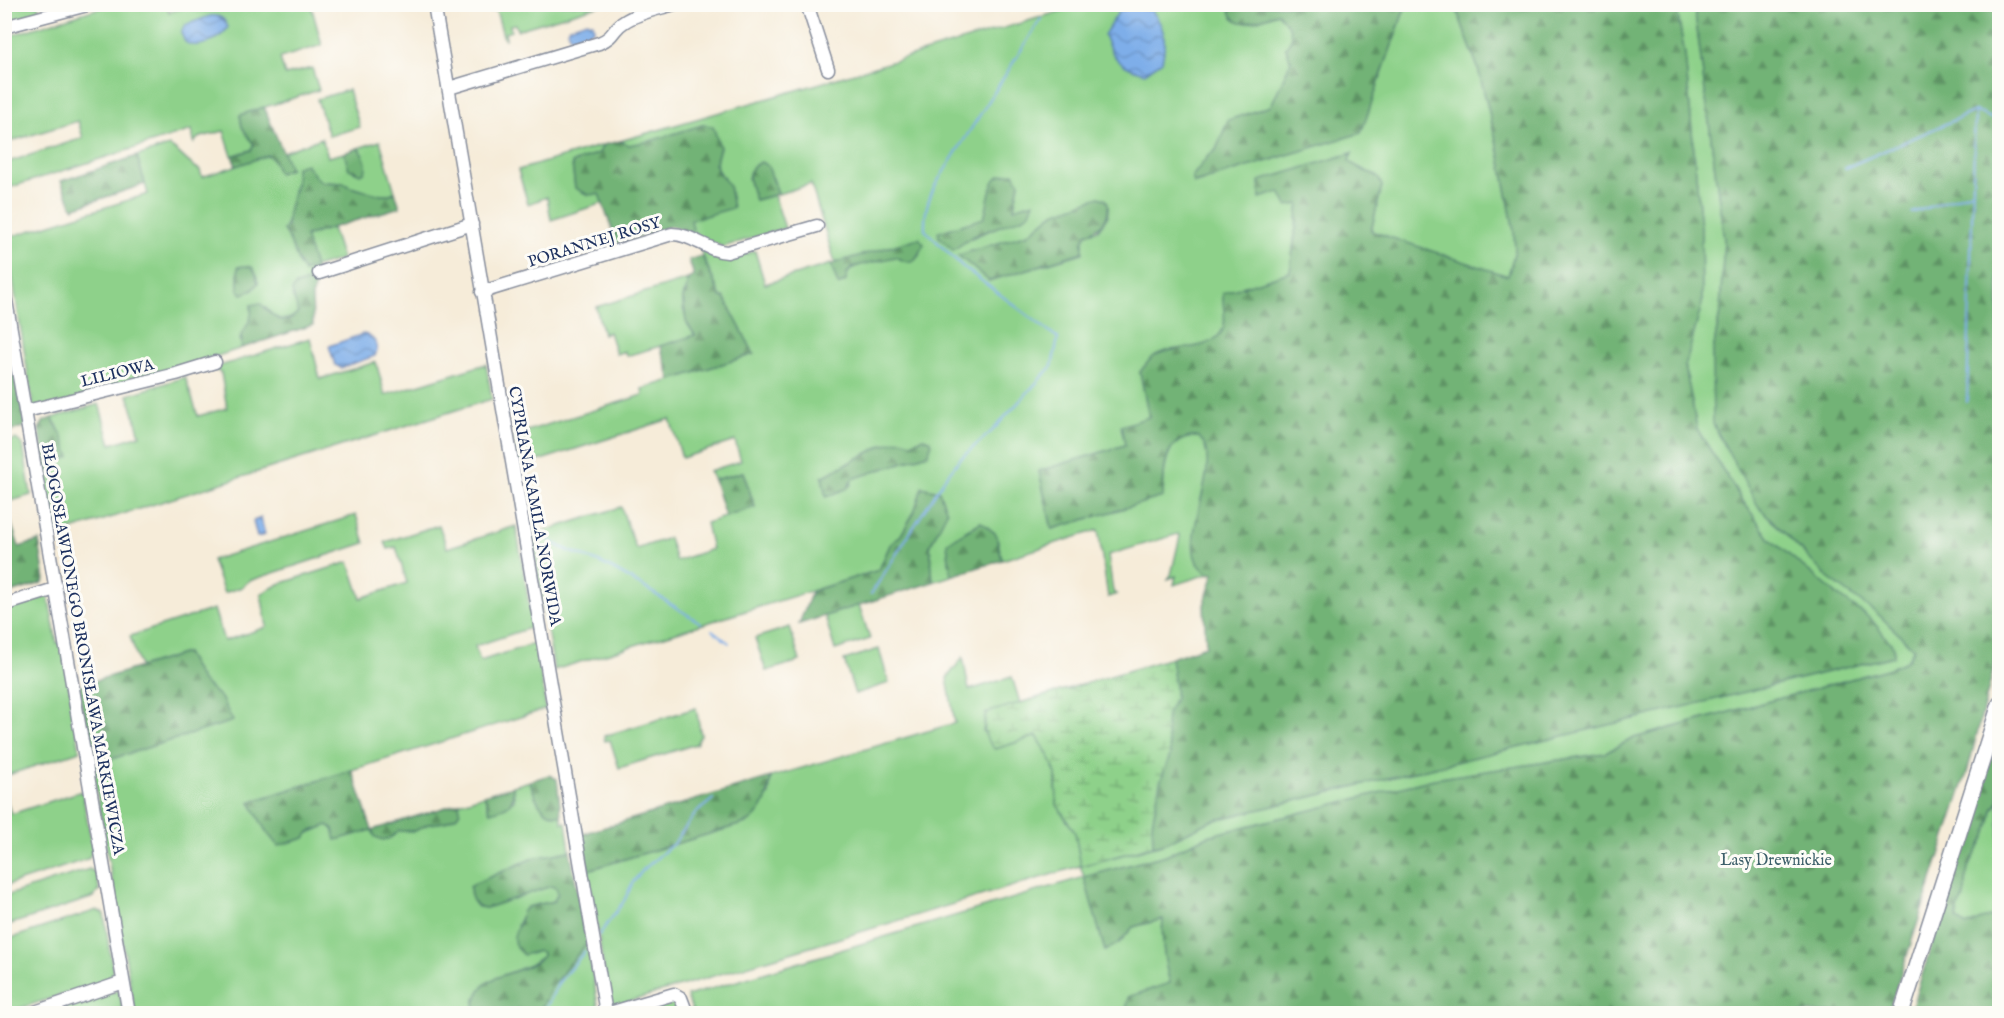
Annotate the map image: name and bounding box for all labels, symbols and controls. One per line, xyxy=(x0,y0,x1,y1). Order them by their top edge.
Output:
street label: PORANNEJ ROSY xyxy=(526,213,665,273)
street label: LILIOWA xyxy=(79,355,157,393)
street label: CYPRIANA KAMILA NORWIDA xyxy=(503,385,565,629)
street label: BŁOGOSŁAWIONEGO BRONISŁAWA MARKIEWICZA xyxy=(36,442,128,858)
park label: Lasy Drewnickie xyxy=(1720,851,1832,871)

